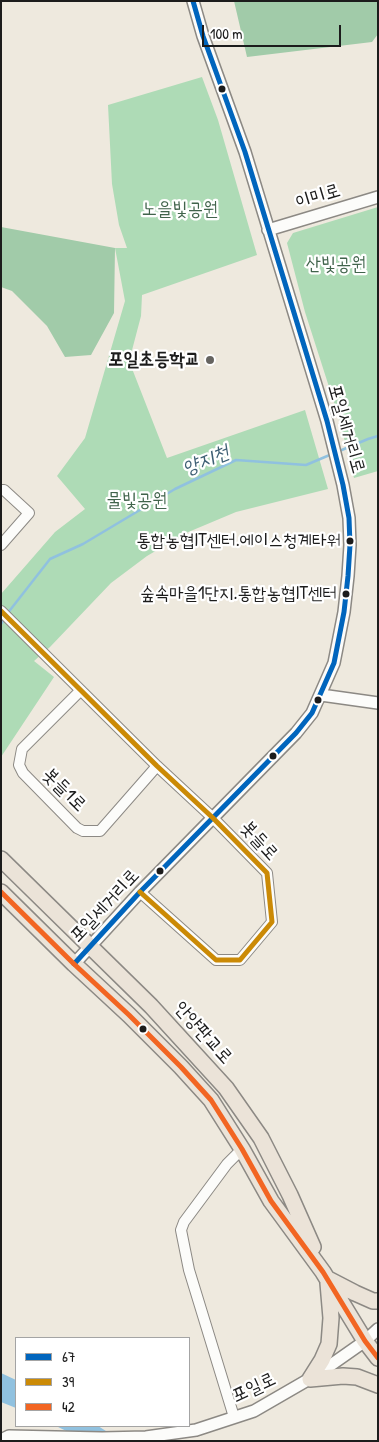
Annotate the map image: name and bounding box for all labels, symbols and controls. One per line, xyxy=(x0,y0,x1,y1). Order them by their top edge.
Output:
scale bar xyxy=(204,15,343,47)
text: 100 m xyxy=(210,23,243,44)
unlabelled marker xyxy=(217,84,227,94)
street label: 이미로 xyxy=(293,179,343,215)
park label: 노을빛공원 xyxy=(142,199,218,221)
park label: 산빛공원 xyxy=(305,254,367,276)
place label: 포일초등학교 xyxy=(108,349,200,371)
marker: 포일초등학교 xyxy=(204,354,216,366)
street label: 포일세거리로 xyxy=(322,382,370,476)
water label: 양지천 xyxy=(179,441,233,481)
park label: 물빛공원 xyxy=(106,490,168,512)
place label: 통합농협IT센터.에이스청계타워 xyxy=(136,530,341,552)
marker: 통합농협IT센터.에이스청계타워 xyxy=(345,536,355,546)
place label: 숲속마을1단지.통합농협IT센터 xyxy=(140,583,337,605)
marker: 숲속마을1단지.통합농협IT센터 xyxy=(341,589,351,599)
unlabelled marker xyxy=(313,695,323,705)
unlabelled marker xyxy=(268,751,278,761)
street label: 봇들1로 xyxy=(37,763,91,817)
street label: 봇들로 xyxy=(235,816,283,866)
street label: 포일세거리로 xyxy=(65,865,145,947)
unlabelled marker xyxy=(155,866,165,876)
street label: 안양판교로 xyxy=(169,997,237,1069)
unlabelled marker xyxy=(138,1024,148,1034)
legend xyxy=(15,1337,190,1427)
text: 67 xyxy=(62,1346,75,1367)
street label: 포일로 xyxy=(228,1368,280,1408)
text: 39 xyxy=(62,1371,74,1392)
text: 42 xyxy=(62,1396,75,1417)

